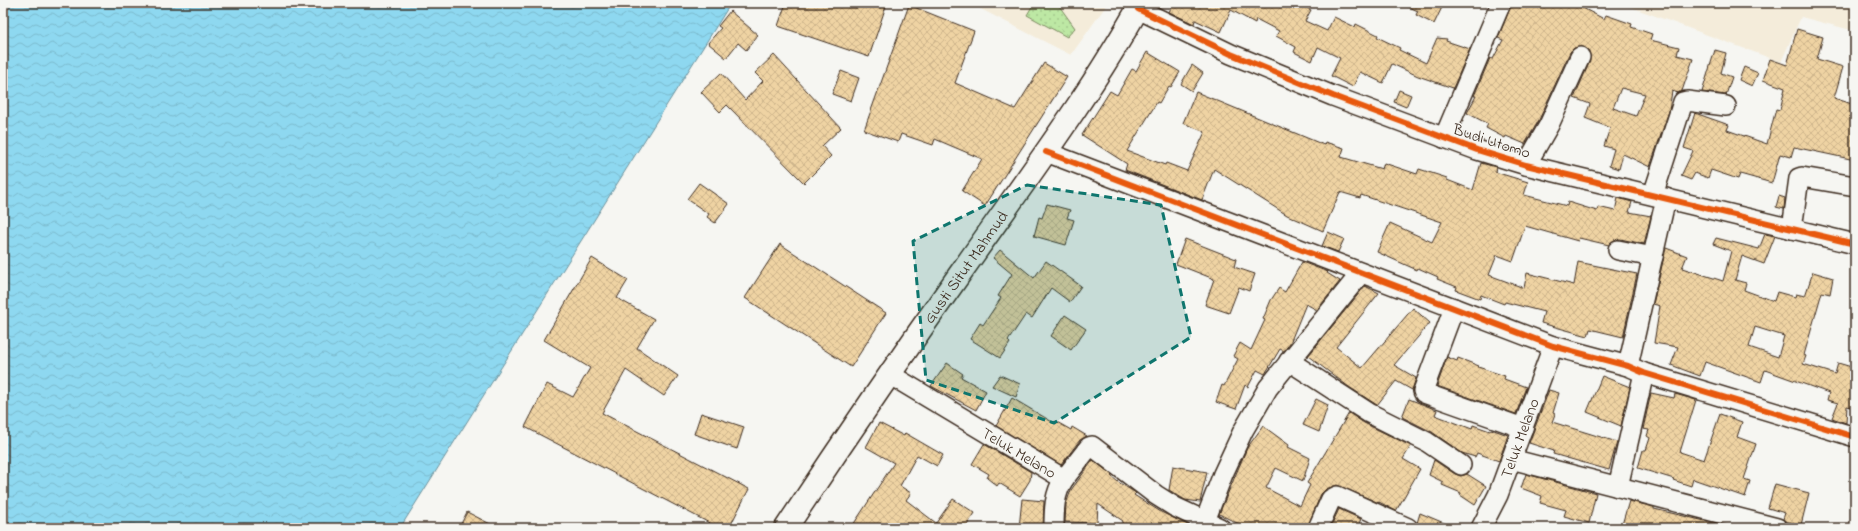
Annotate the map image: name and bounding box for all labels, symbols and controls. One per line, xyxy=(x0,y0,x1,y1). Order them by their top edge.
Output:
street label: Budi Utomo xyxy=(1449,118,1533,166)
street label: Gusti Situt Mahmud xyxy=(918,206,1015,329)
street label: Teluk Melano xyxy=(1495,395,1547,482)
street label: Teluk Melano xyxy=(976,422,1060,486)

